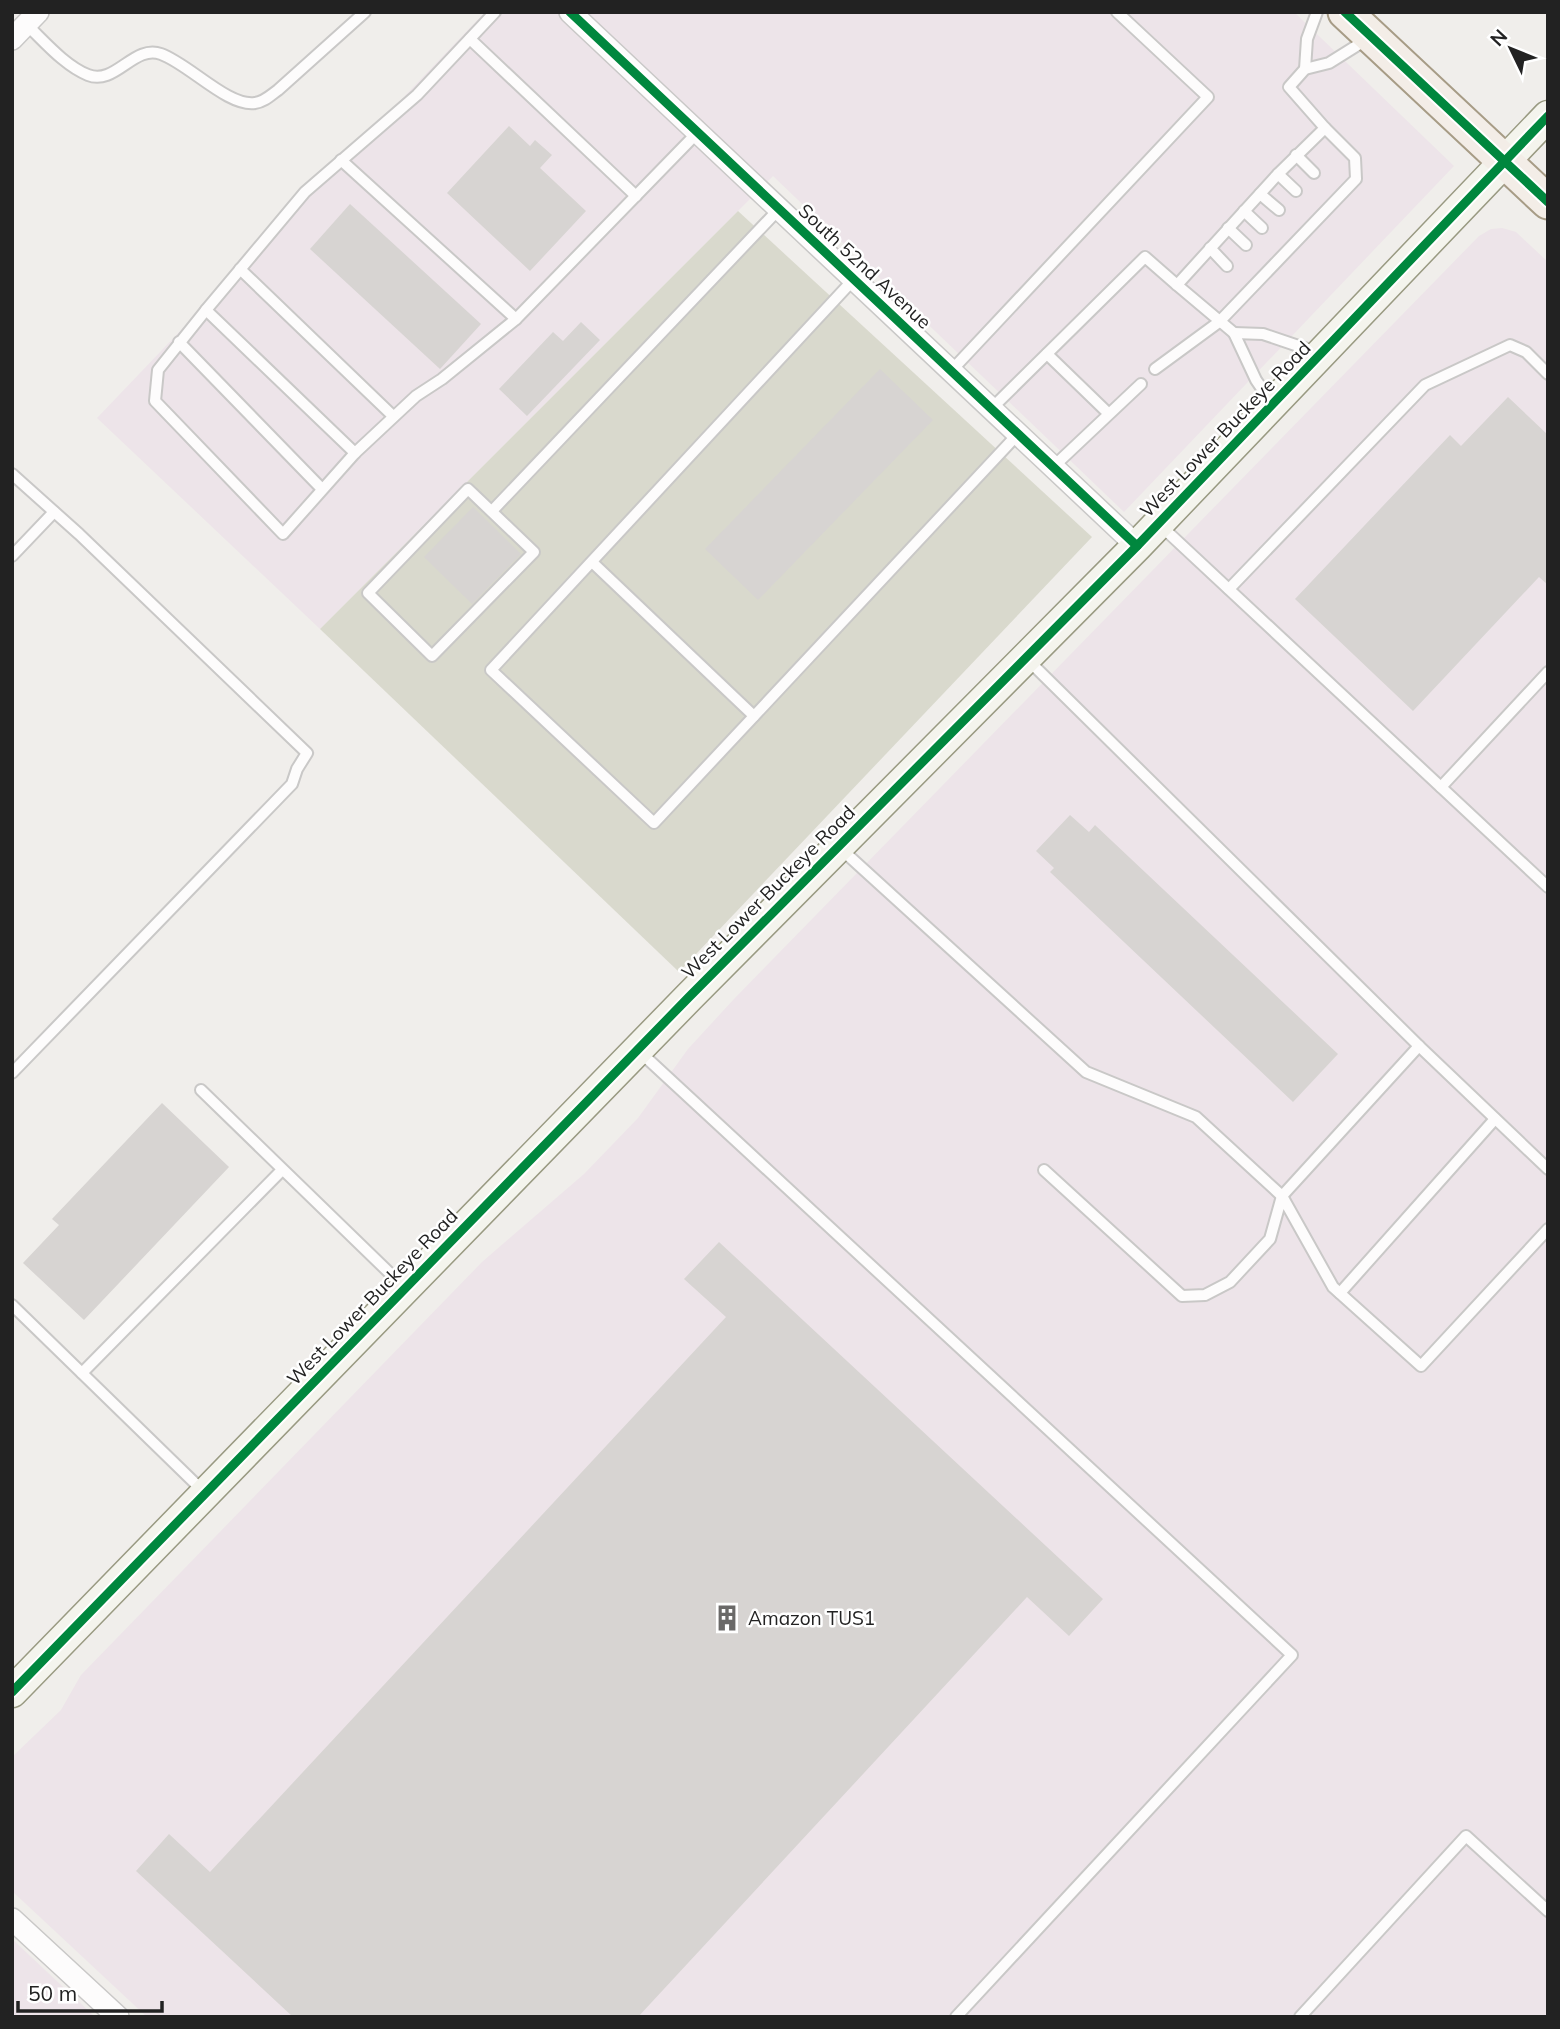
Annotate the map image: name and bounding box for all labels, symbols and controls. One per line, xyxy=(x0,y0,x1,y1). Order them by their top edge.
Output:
north arrow xyxy=(1476,14,1546,84)
text: N xyxy=(1485,24,1512,51)
street label: South 52nd Avenue xyxy=(794,198,936,334)
street label: West Lower Buckeye Road xyxy=(1135,336,1315,522)
street label: West Lower Buckeye Road xyxy=(676,800,860,984)
street label: West Lower Buckeye Road xyxy=(282,1204,462,1390)
building icon: Amazon TUS1 xyxy=(712,1603,742,1633)
place label: Amazon TUS1 xyxy=(748,1606,875,1630)
scale bar xyxy=(18,1969,161,2013)
text: 50 m xyxy=(28,1980,77,2006)

